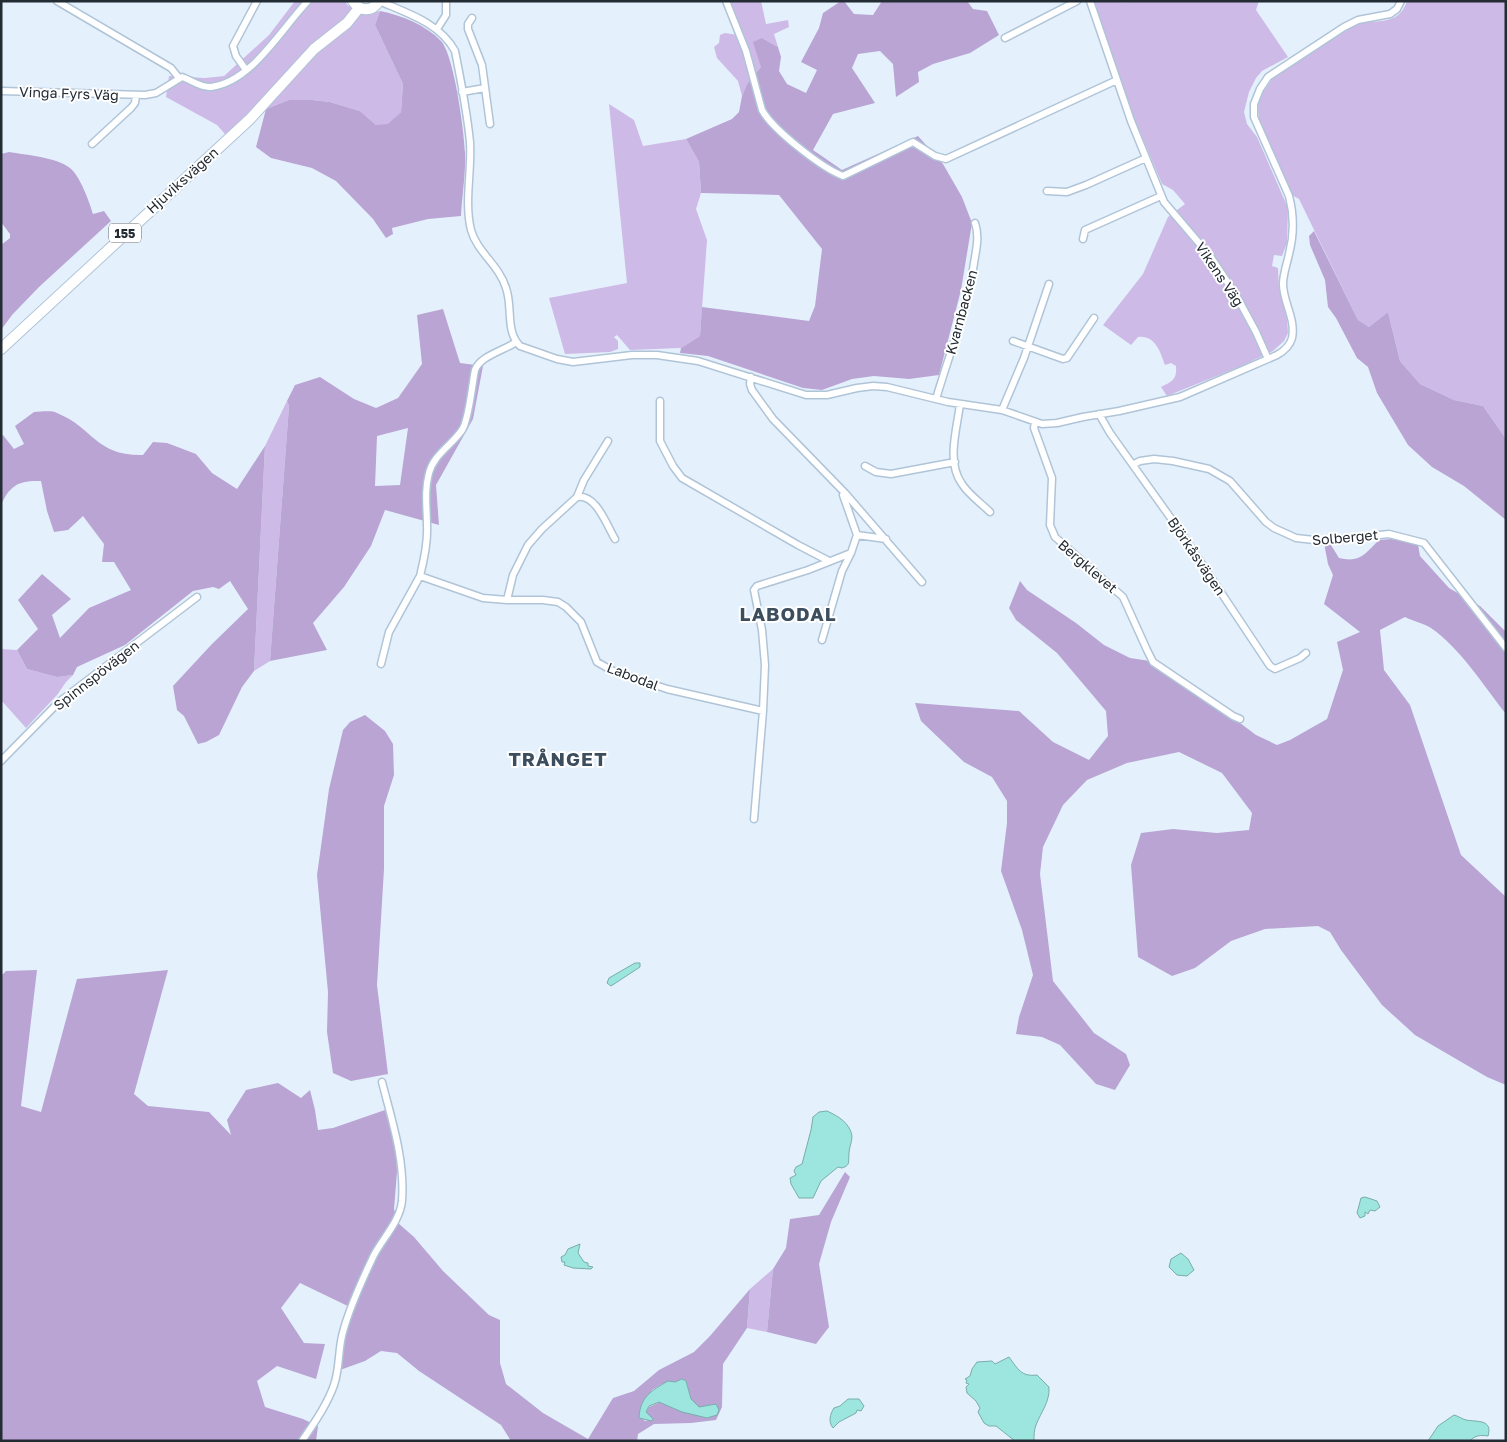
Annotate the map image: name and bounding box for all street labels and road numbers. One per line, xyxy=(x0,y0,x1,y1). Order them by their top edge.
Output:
street label: Vinga Fyrs Väg xyxy=(19,83,119,103)
street label: Hjuviksvägen xyxy=(143,143,221,217)
road number: 155 xyxy=(109,224,141,242)
street label: Vikens Väg xyxy=(1192,239,1248,309)
street label: Kvarnbacken xyxy=(942,268,980,356)
street label: Björkåsvägen xyxy=(1165,514,1229,598)
street label: Solberget xyxy=(1311,526,1379,548)
street label: Bergklevet xyxy=(1055,536,1121,596)
street label: Spinnspövägen xyxy=(50,636,142,714)
street label: Labodal xyxy=(605,658,661,694)

